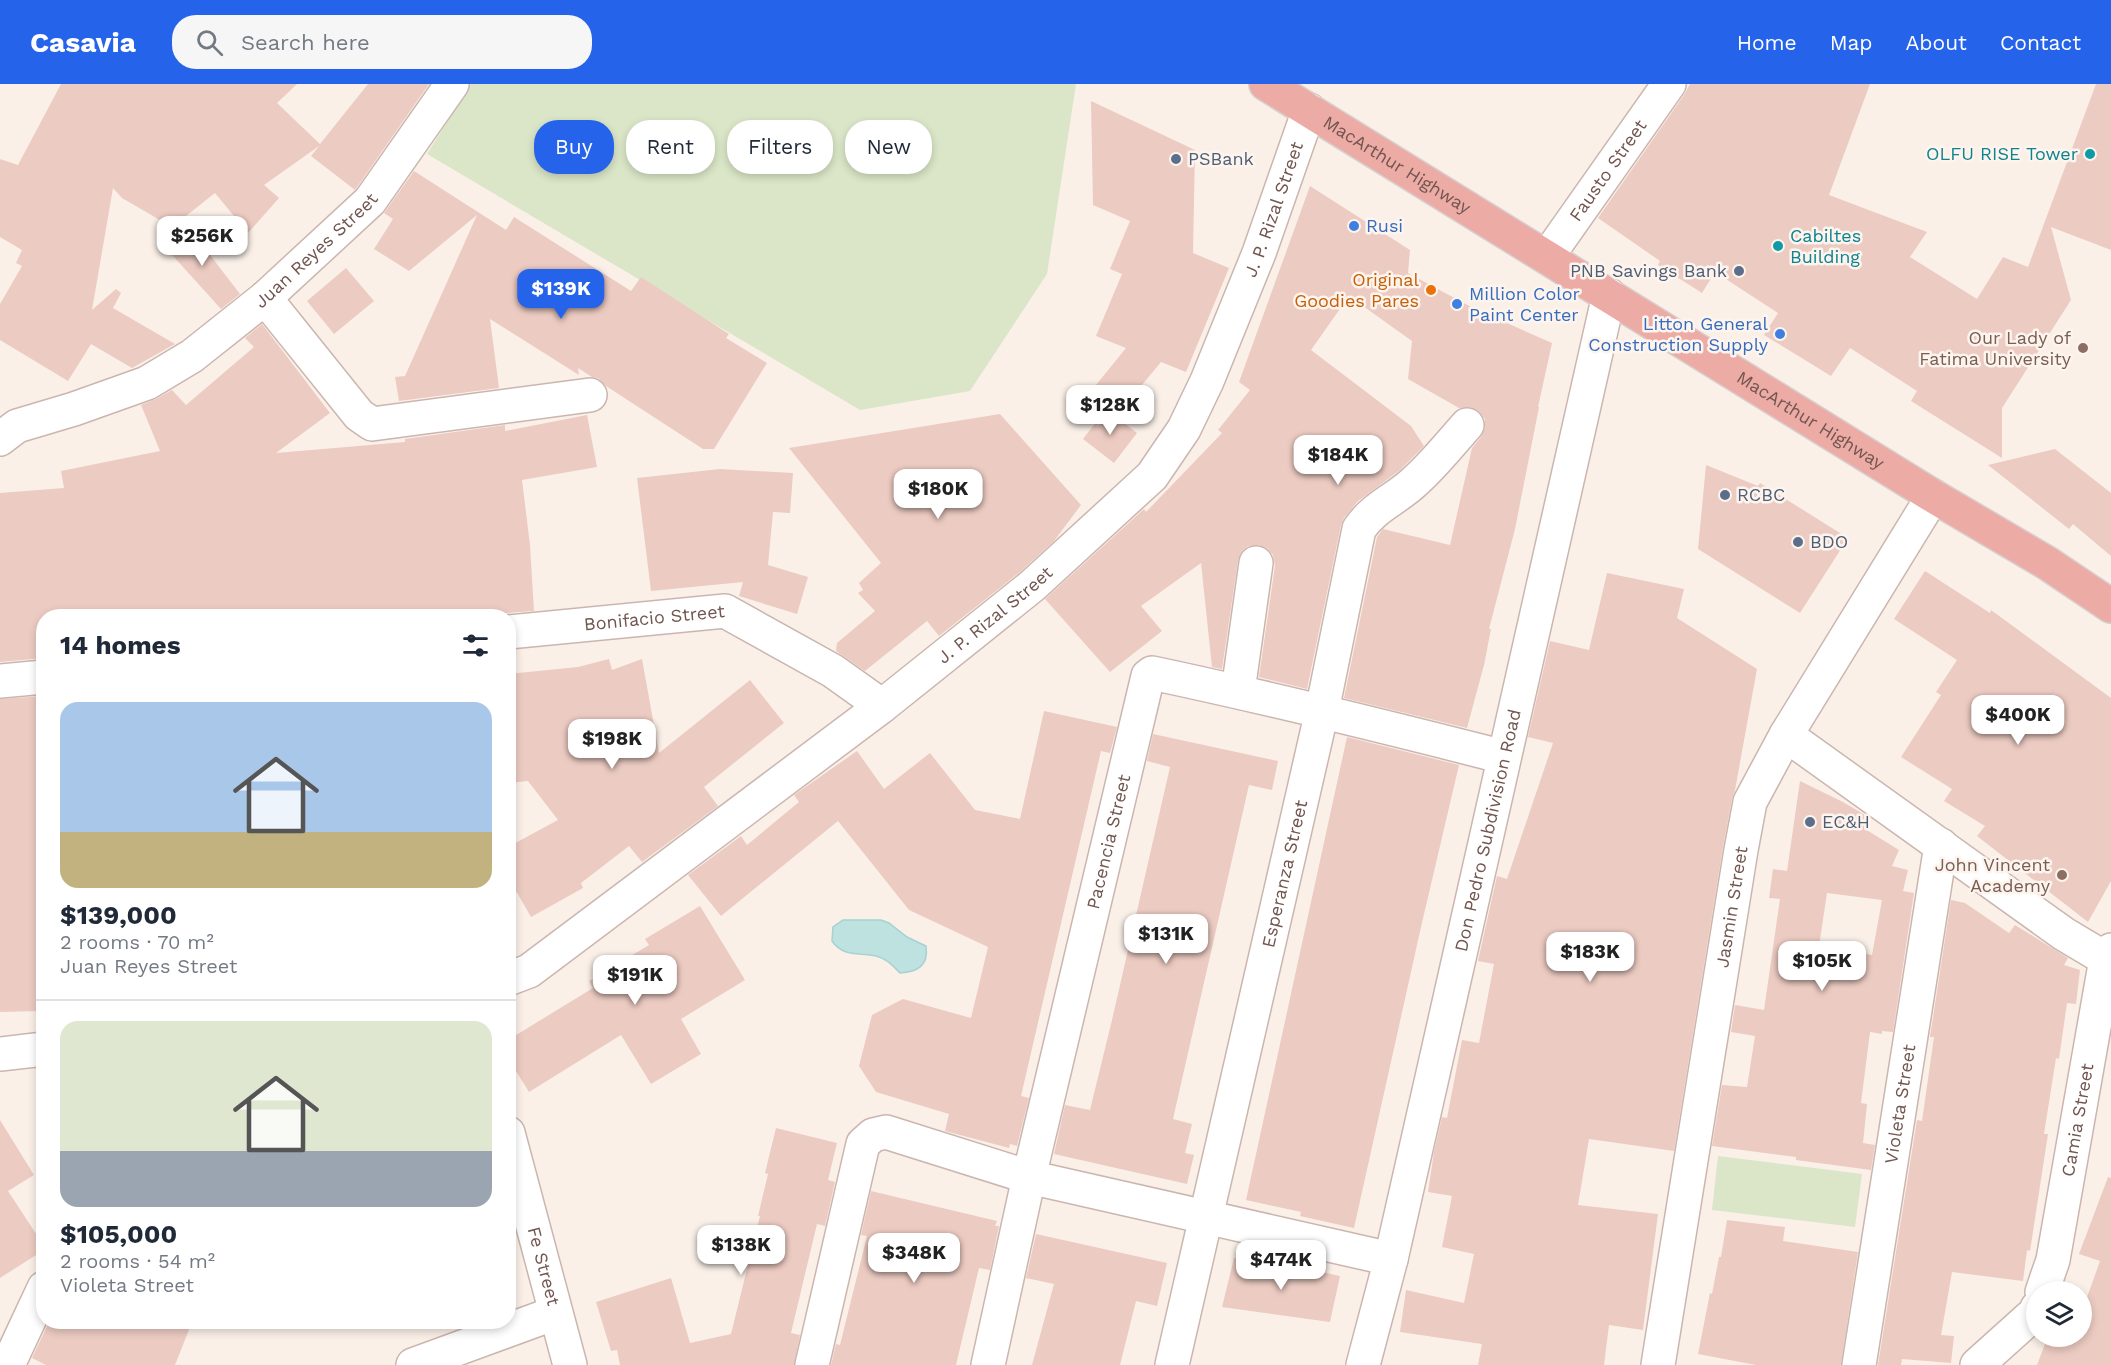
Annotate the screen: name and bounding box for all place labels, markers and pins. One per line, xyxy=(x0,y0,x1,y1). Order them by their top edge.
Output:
place label: OLFU RISE Tower xyxy=(1926,143,2078,164)
marker: OLFU RISE Tower xyxy=(2083,147,2097,161)
place label: PSBank xyxy=(1188,148,1254,169)
marker: PSBank xyxy=(1169,152,1183,166)
place label: Rusi xyxy=(1366,215,1403,236)
pin: $256K xyxy=(160,216,244,267)
marker: Rusi xyxy=(1347,219,1361,233)
place label: Cabiltes Building xyxy=(1790,225,1861,267)
marker: Cabiltes Building xyxy=(1771,239,1785,253)
place label: PNB Savings Bank xyxy=(1570,260,1727,281)
marker: PNB Savings Bank xyxy=(1732,264,1746,278)
pin: $139K xyxy=(519,269,603,320)
place label: Original Goodies Pares xyxy=(1294,269,1419,311)
marker: Original Goodies Pares xyxy=(1424,283,1438,297)
place label: Million Color Paint Center xyxy=(1469,283,1580,325)
marker: Million Color Paint Center xyxy=(1450,297,1464,311)
place label: Litton General Construction Supply xyxy=(1588,313,1769,355)
marker: Litton General Construction Supply xyxy=(1773,327,1787,341)
place label: Our Lady of Fatima University xyxy=(1919,327,2072,369)
marker: Our Lady of Fatima University xyxy=(2076,341,2090,355)
pin: $128K xyxy=(1068,385,1152,436)
pin: $184K xyxy=(1296,435,1380,486)
pin: $180K xyxy=(896,469,980,520)
place label: RCBC xyxy=(1737,484,1785,505)
marker: RCBC xyxy=(1718,488,1732,502)
place label: BDO xyxy=(1810,531,1848,552)
marker: BDO xyxy=(1791,535,1805,549)
pin: $400K xyxy=(1976,695,2060,746)
pin: $198K xyxy=(570,719,654,770)
place label: EC&H xyxy=(1822,811,1870,832)
marker: EC&H xyxy=(1803,815,1817,829)
place label: John Vincent Academy xyxy=(1935,854,2051,896)
marker: John Vincent Academy xyxy=(2055,868,2069,882)
pin: $131K xyxy=(1124,914,1208,965)
pin: $183K xyxy=(1548,932,1632,983)
pin: $105K xyxy=(1780,941,1864,992)
pin: $191K xyxy=(593,955,677,1006)
pin: $138K xyxy=(699,1225,783,1276)
pin: $348K xyxy=(872,1233,956,1284)
pin: $474K xyxy=(1239,1240,1323,1291)

